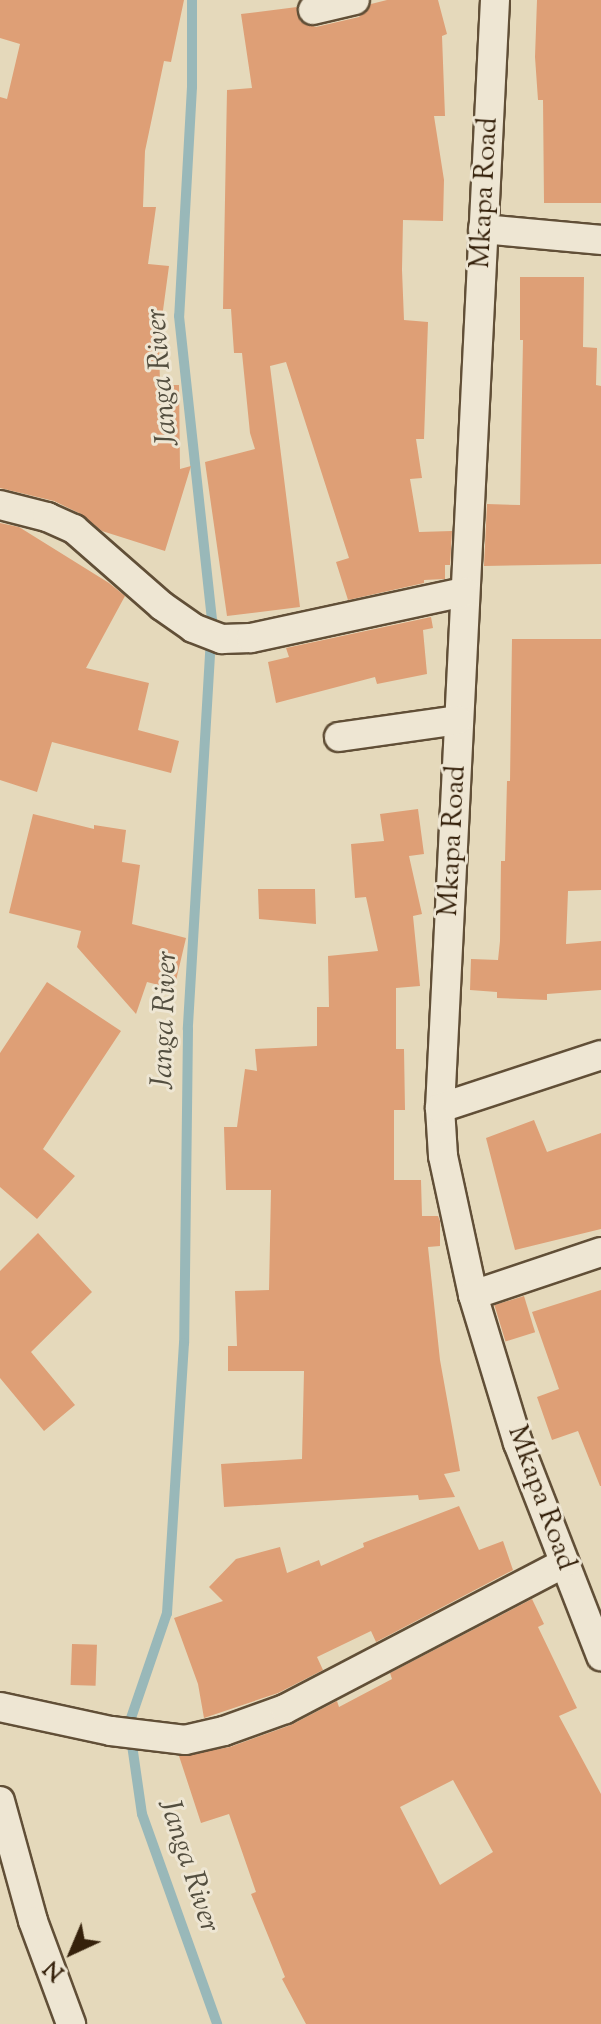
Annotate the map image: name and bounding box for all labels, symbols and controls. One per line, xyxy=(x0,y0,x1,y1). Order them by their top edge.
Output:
street label: Mkapa Road xyxy=(464,116,506,270)
water label: Janga River xyxy=(139,307,187,447)
street label: Mkapa Road xyxy=(432,764,474,918)
water label: Janga River xyxy=(146,950,186,1090)
street label: Mkapa Road xyxy=(499,1421,583,1575)
water label: Janga River xyxy=(150,1795,226,1937)
north arrow xyxy=(32,1912,112,1992)
text: N xyxy=(38,1952,73,1987)

